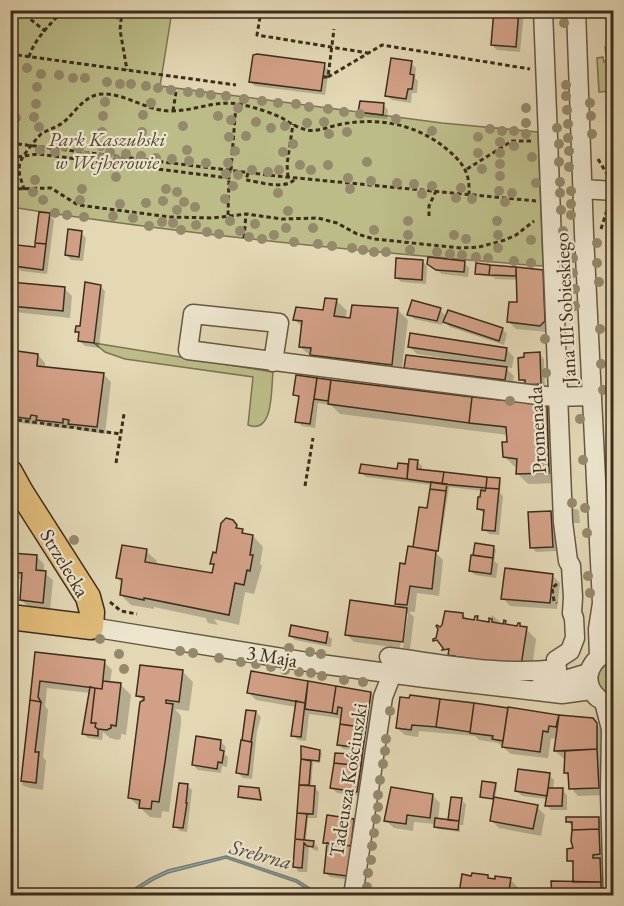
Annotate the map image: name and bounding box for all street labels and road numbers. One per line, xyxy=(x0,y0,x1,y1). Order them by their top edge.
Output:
street label: Jana III Sobieskiego xyxy=(548,232,582,386)
street label: Promenada xyxy=(522,386,552,474)
street label: Strzelecka xyxy=(34,524,96,602)
street label: 3 Maja xyxy=(244,639,300,673)
street label: Tadeusza Kościuszki xyxy=(323,701,373,859)

